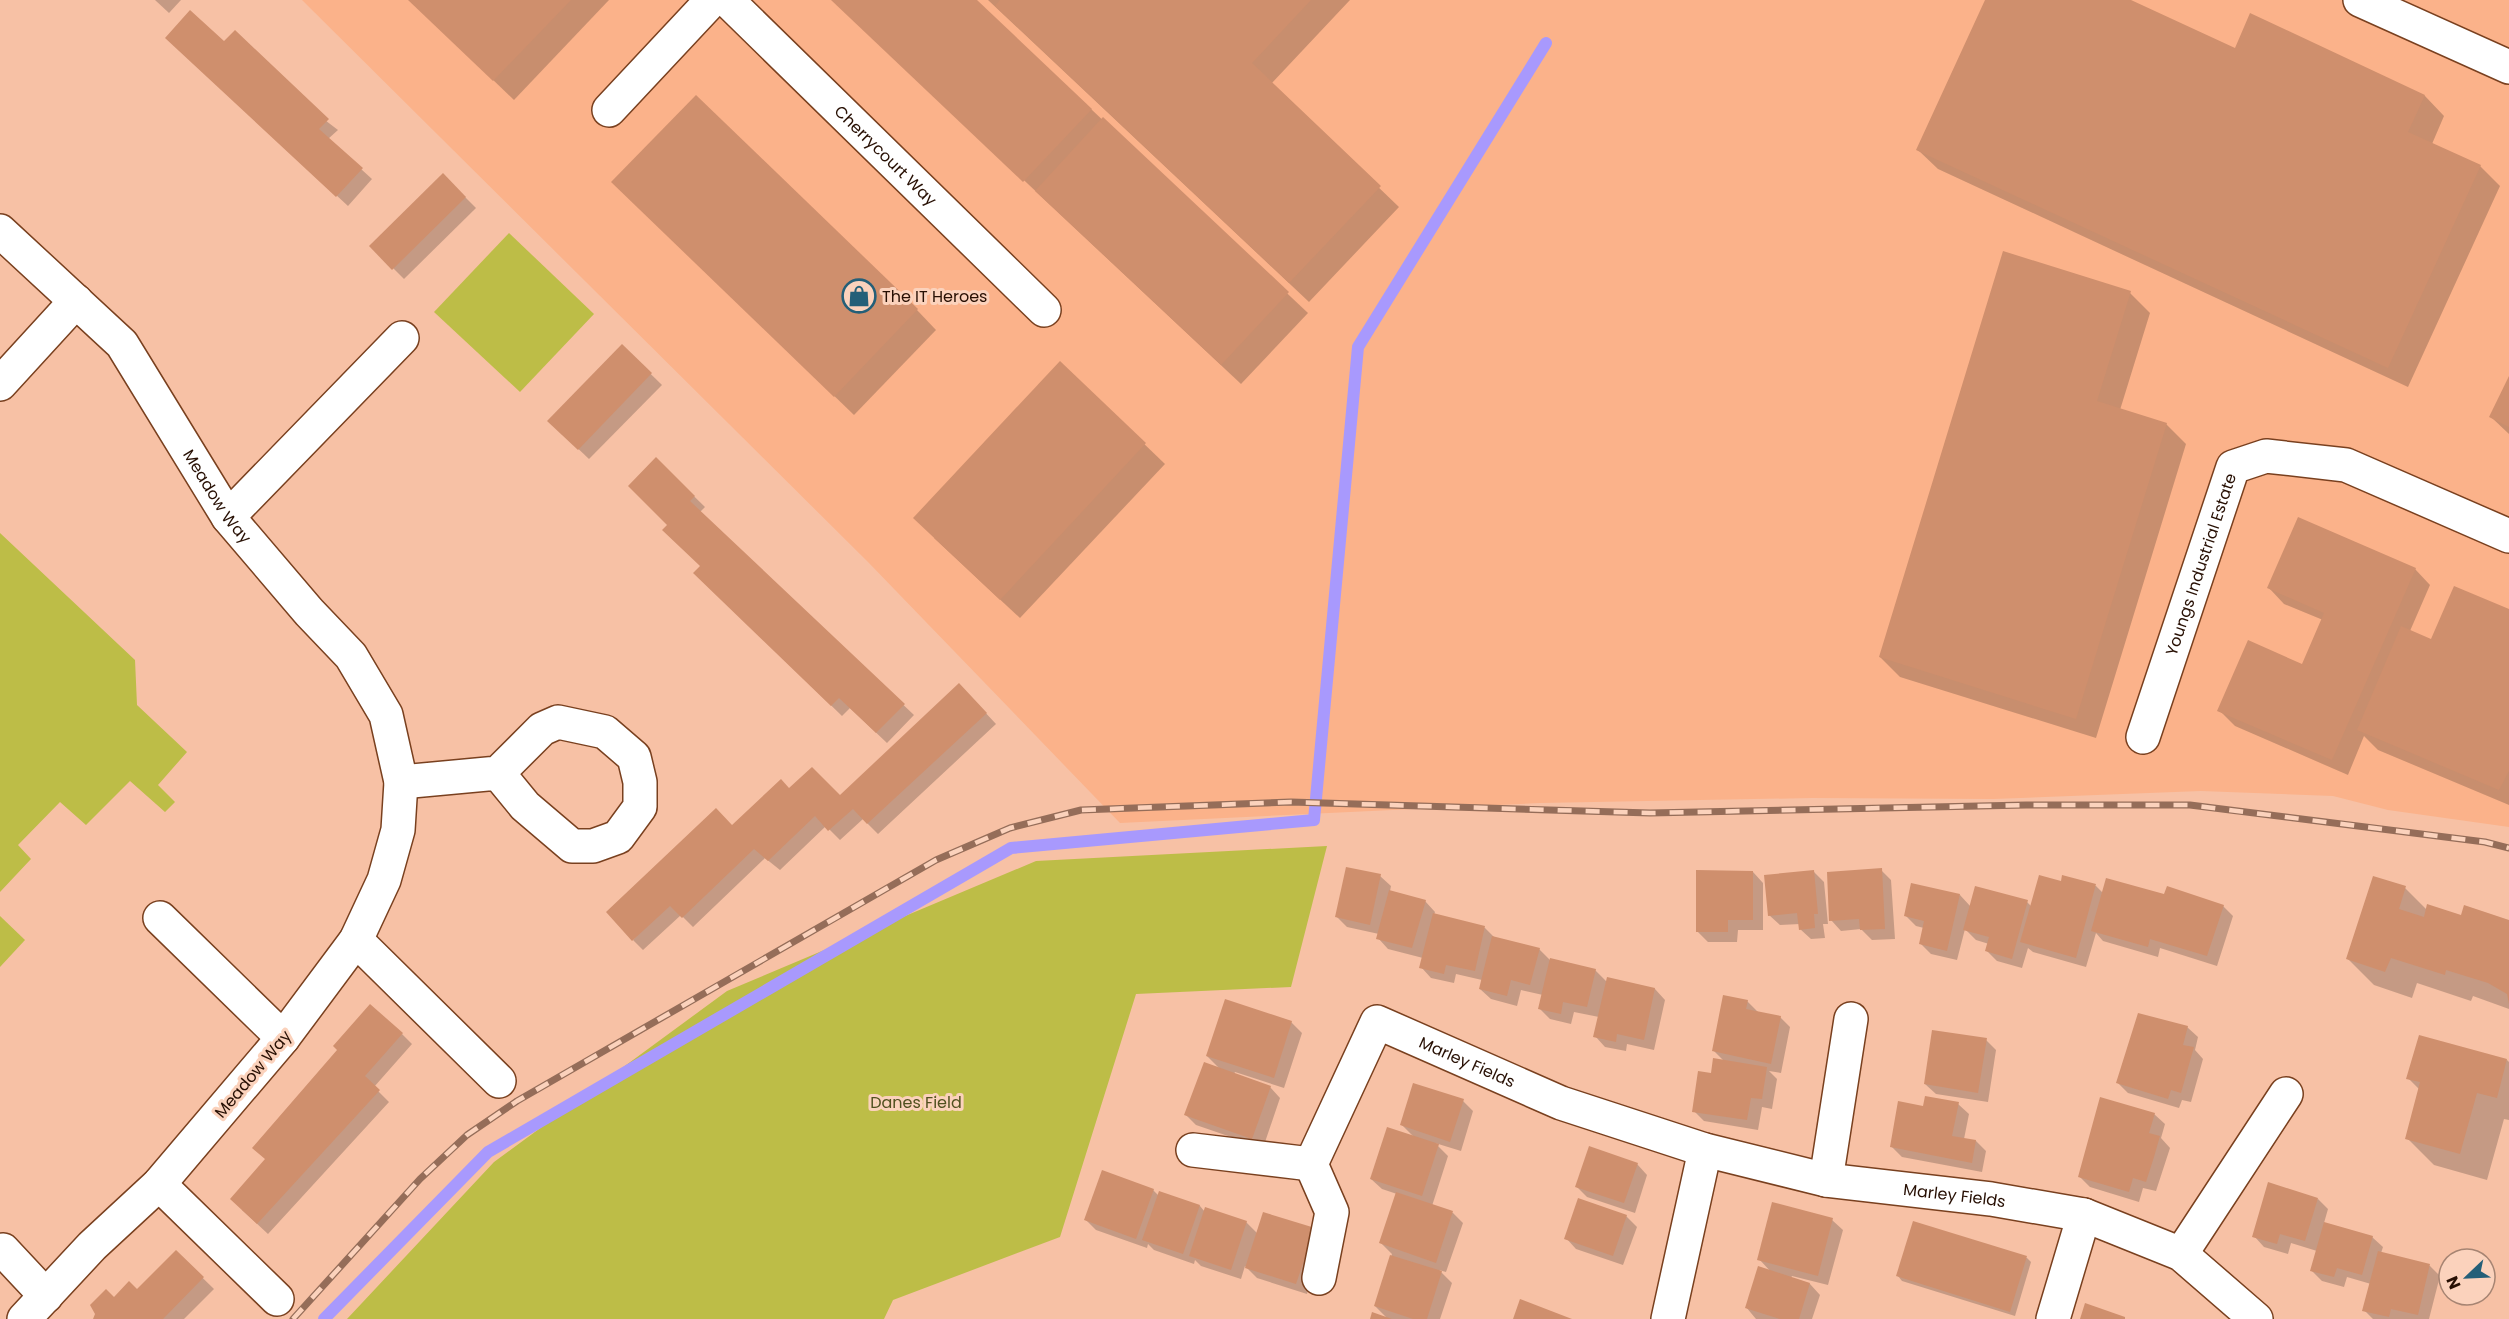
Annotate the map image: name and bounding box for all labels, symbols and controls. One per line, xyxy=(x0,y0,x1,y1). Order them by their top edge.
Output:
street label: Cherrycourt Way xyxy=(829,100,942,211)
shop icon: The IT Heroes xyxy=(841,278,877,314)
place label: The IT Heroes xyxy=(882,285,987,308)
street label: Meadow Way xyxy=(178,445,257,548)
street label: Youngs Industrial Estate xyxy=(2159,470,2242,659)
street label: Meadow Way xyxy=(209,1025,297,1123)
street label: Marley Fields xyxy=(1416,1030,1519,1093)
park label: Danes Field xyxy=(870,1091,962,1114)
street label: Marley Fields xyxy=(1902,1177,2007,1213)
north arrow xyxy=(2437,1247,2497,1307)
text: N xyxy=(2441,1273,2467,1293)

